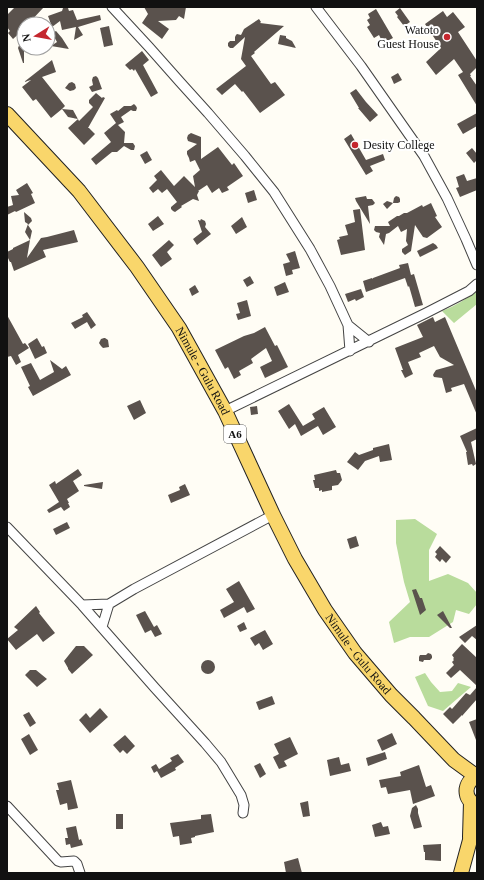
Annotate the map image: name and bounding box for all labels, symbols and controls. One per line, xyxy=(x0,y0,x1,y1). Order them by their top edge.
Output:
north arrow xyxy=(16,16,56,56)
place label: Watoto Guest House xyxy=(377,23,439,51)
marker: Watoto Guest House xyxy=(442,32,452,42)
text: N xyxy=(20,33,33,43)
place label: Desity College xyxy=(363,138,435,152)
marker: Desity College xyxy=(350,140,360,150)
street label: Nimule - Gulu Road xyxy=(173,324,233,417)
road number: A6 xyxy=(224,425,246,443)
street label: Nimule - Gulu Road xyxy=(323,611,394,697)

